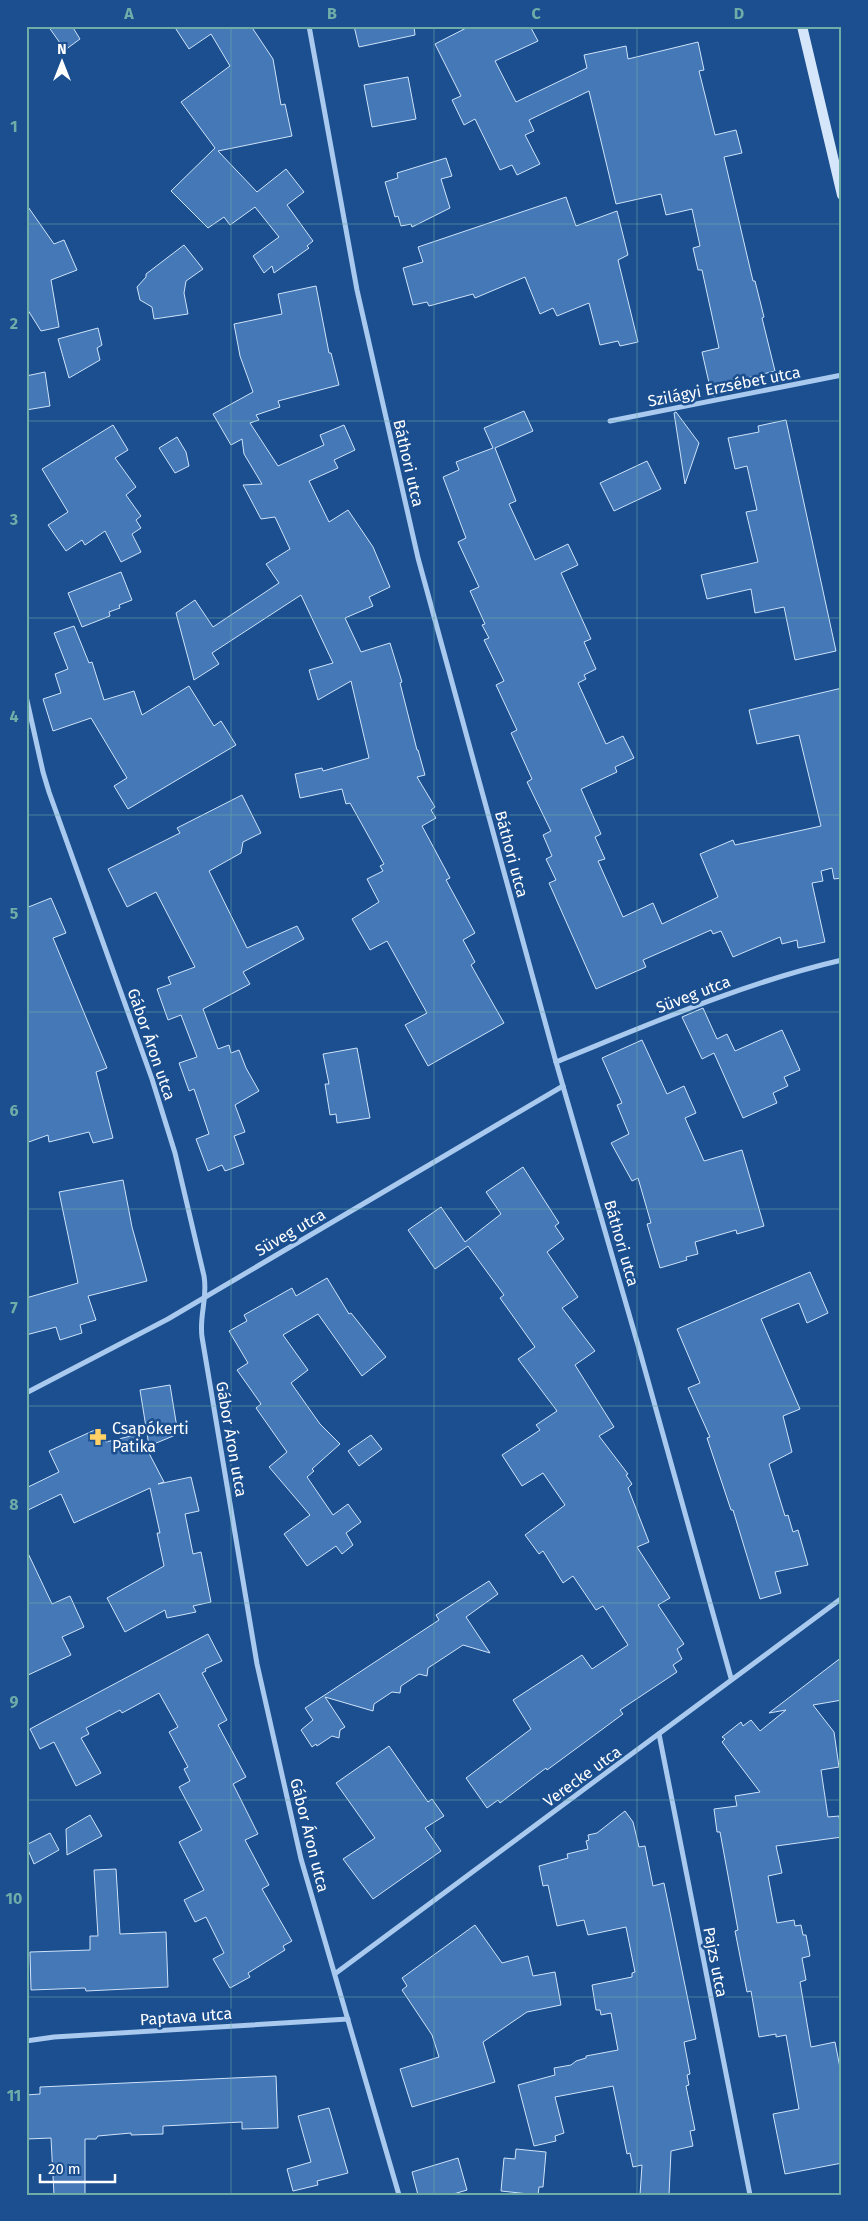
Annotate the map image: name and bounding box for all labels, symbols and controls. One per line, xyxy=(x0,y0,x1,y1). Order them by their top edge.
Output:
text: A xyxy=(123,4,134,23)
text: B xyxy=(327,4,337,23)
text: C xyxy=(531,4,541,23)
text: D xyxy=(734,4,744,23)
north arrow xyxy=(38,38,88,88)
text: N xyxy=(57,41,67,58)
text: 1 xyxy=(10,117,18,136)
text: 2 xyxy=(10,314,18,333)
street label: Szilágyi Erzsébet utca xyxy=(646,362,802,411)
street label: Báthori utca xyxy=(389,418,428,509)
text: 3 xyxy=(9,510,18,529)
text: 4 xyxy=(9,707,19,726)
street label: Báthori utca xyxy=(491,809,532,900)
text: 5 xyxy=(10,904,19,923)
street label: Süveg utca xyxy=(653,972,733,1017)
street label: Gábor Áron utca xyxy=(124,985,180,1103)
text: 6 xyxy=(9,1101,19,1120)
street label: Báthori utca xyxy=(600,1198,643,1288)
street label: Süveg utca xyxy=(252,1205,329,1260)
text: 7 xyxy=(10,1298,18,1317)
street label: Gábor Áron utca xyxy=(212,1380,252,1498)
place label: Csapókerti Patika xyxy=(112,1419,189,1456)
pharmacy icon: Csapókerti Patika xyxy=(88,1427,108,1447)
text: 8 xyxy=(9,1495,19,1514)
text: 9 xyxy=(10,1692,19,1711)
street label: Verecke utca xyxy=(540,1742,625,1811)
street label: Gábor Áron utca xyxy=(286,1776,334,1894)
text: 10 xyxy=(6,1889,22,1908)
street label: Pajzs utca xyxy=(699,1925,732,1999)
street label: Paptava utca xyxy=(139,2004,233,2029)
text: 11 xyxy=(7,2086,21,2105)
scale bar xyxy=(40,2151,115,2183)
text: 20 m xyxy=(48,2160,81,2178)

